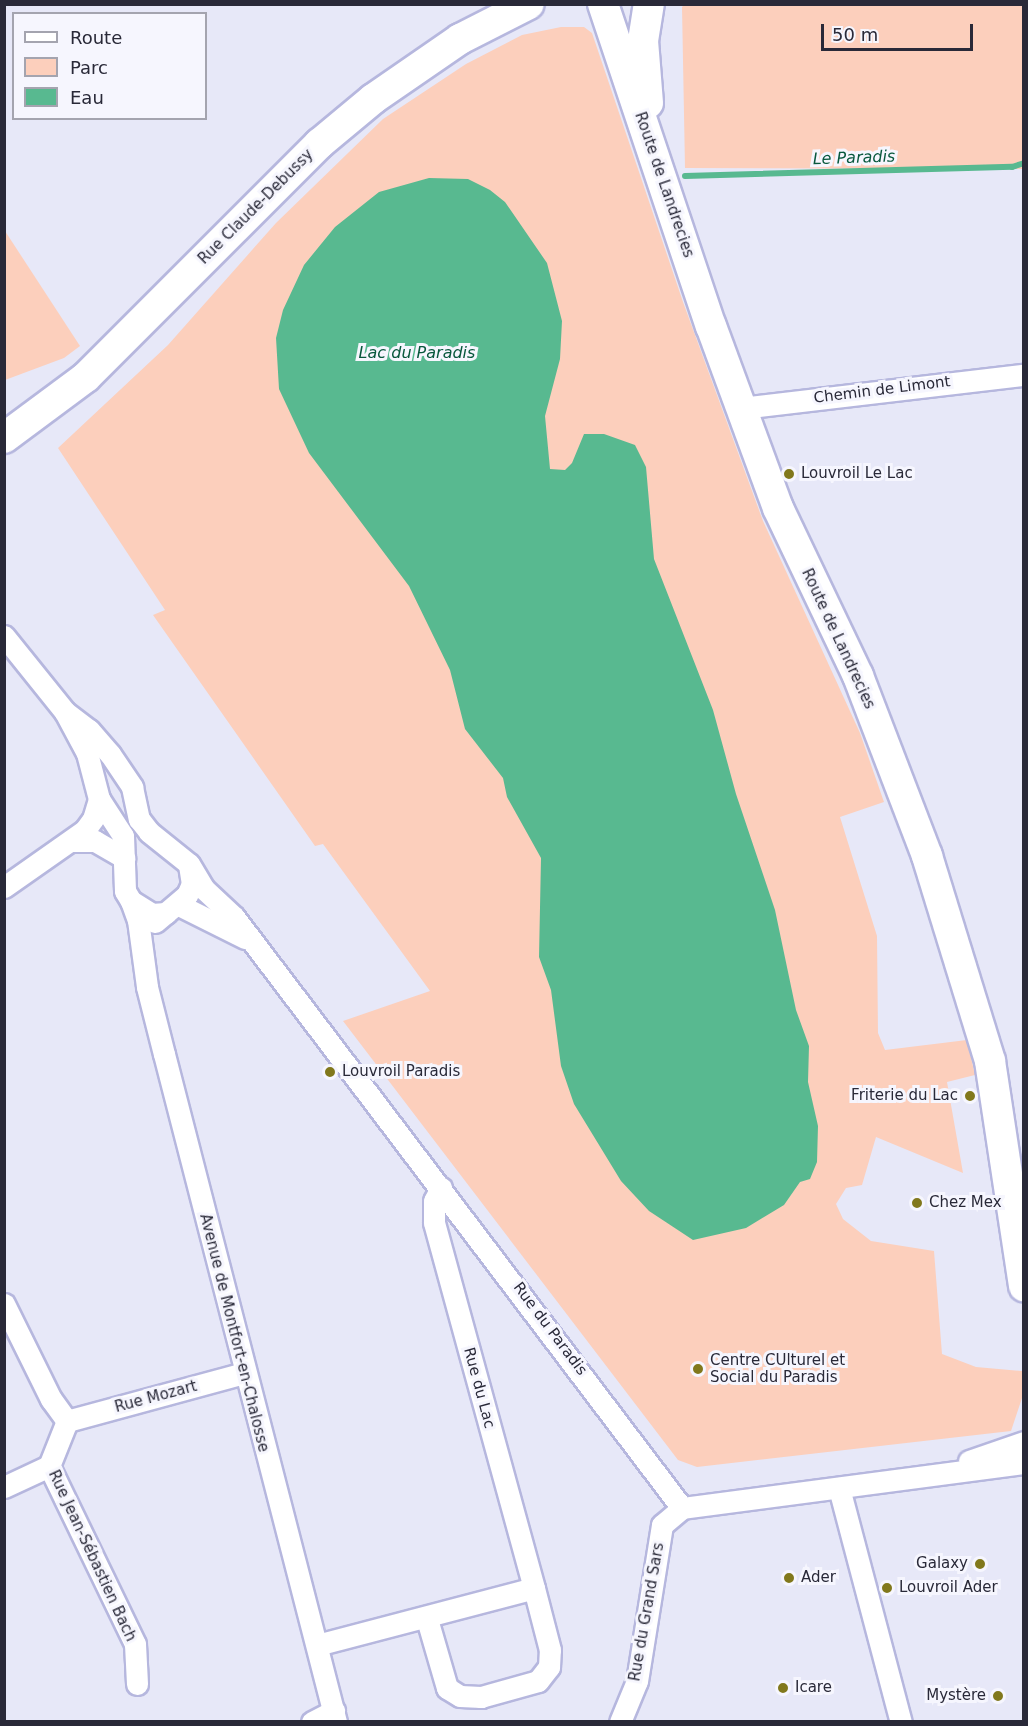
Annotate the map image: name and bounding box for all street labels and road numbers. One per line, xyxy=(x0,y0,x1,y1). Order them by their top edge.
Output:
street label: Route de Landrecies xyxy=(631,110,697,260)
street label: Rue Claude-Debussy xyxy=(195,146,317,268)
street label: Chemin de Limont xyxy=(813,373,951,407)
street label: Route de Landrecies xyxy=(798,566,878,712)
street label: Avenue de Montfort-en-Chalosse xyxy=(196,1212,272,1454)
street label: Rue du Paradis xyxy=(509,1279,591,1379)
street label: Rue du Lac xyxy=(460,1346,498,1430)
street label: Rue Mozart xyxy=(113,1377,199,1417)
street label: Rue Jean-Sébastien Bach xyxy=(44,1467,140,1645)
street label: Rue du Grand Sars xyxy=(626,1541,668,1683)

